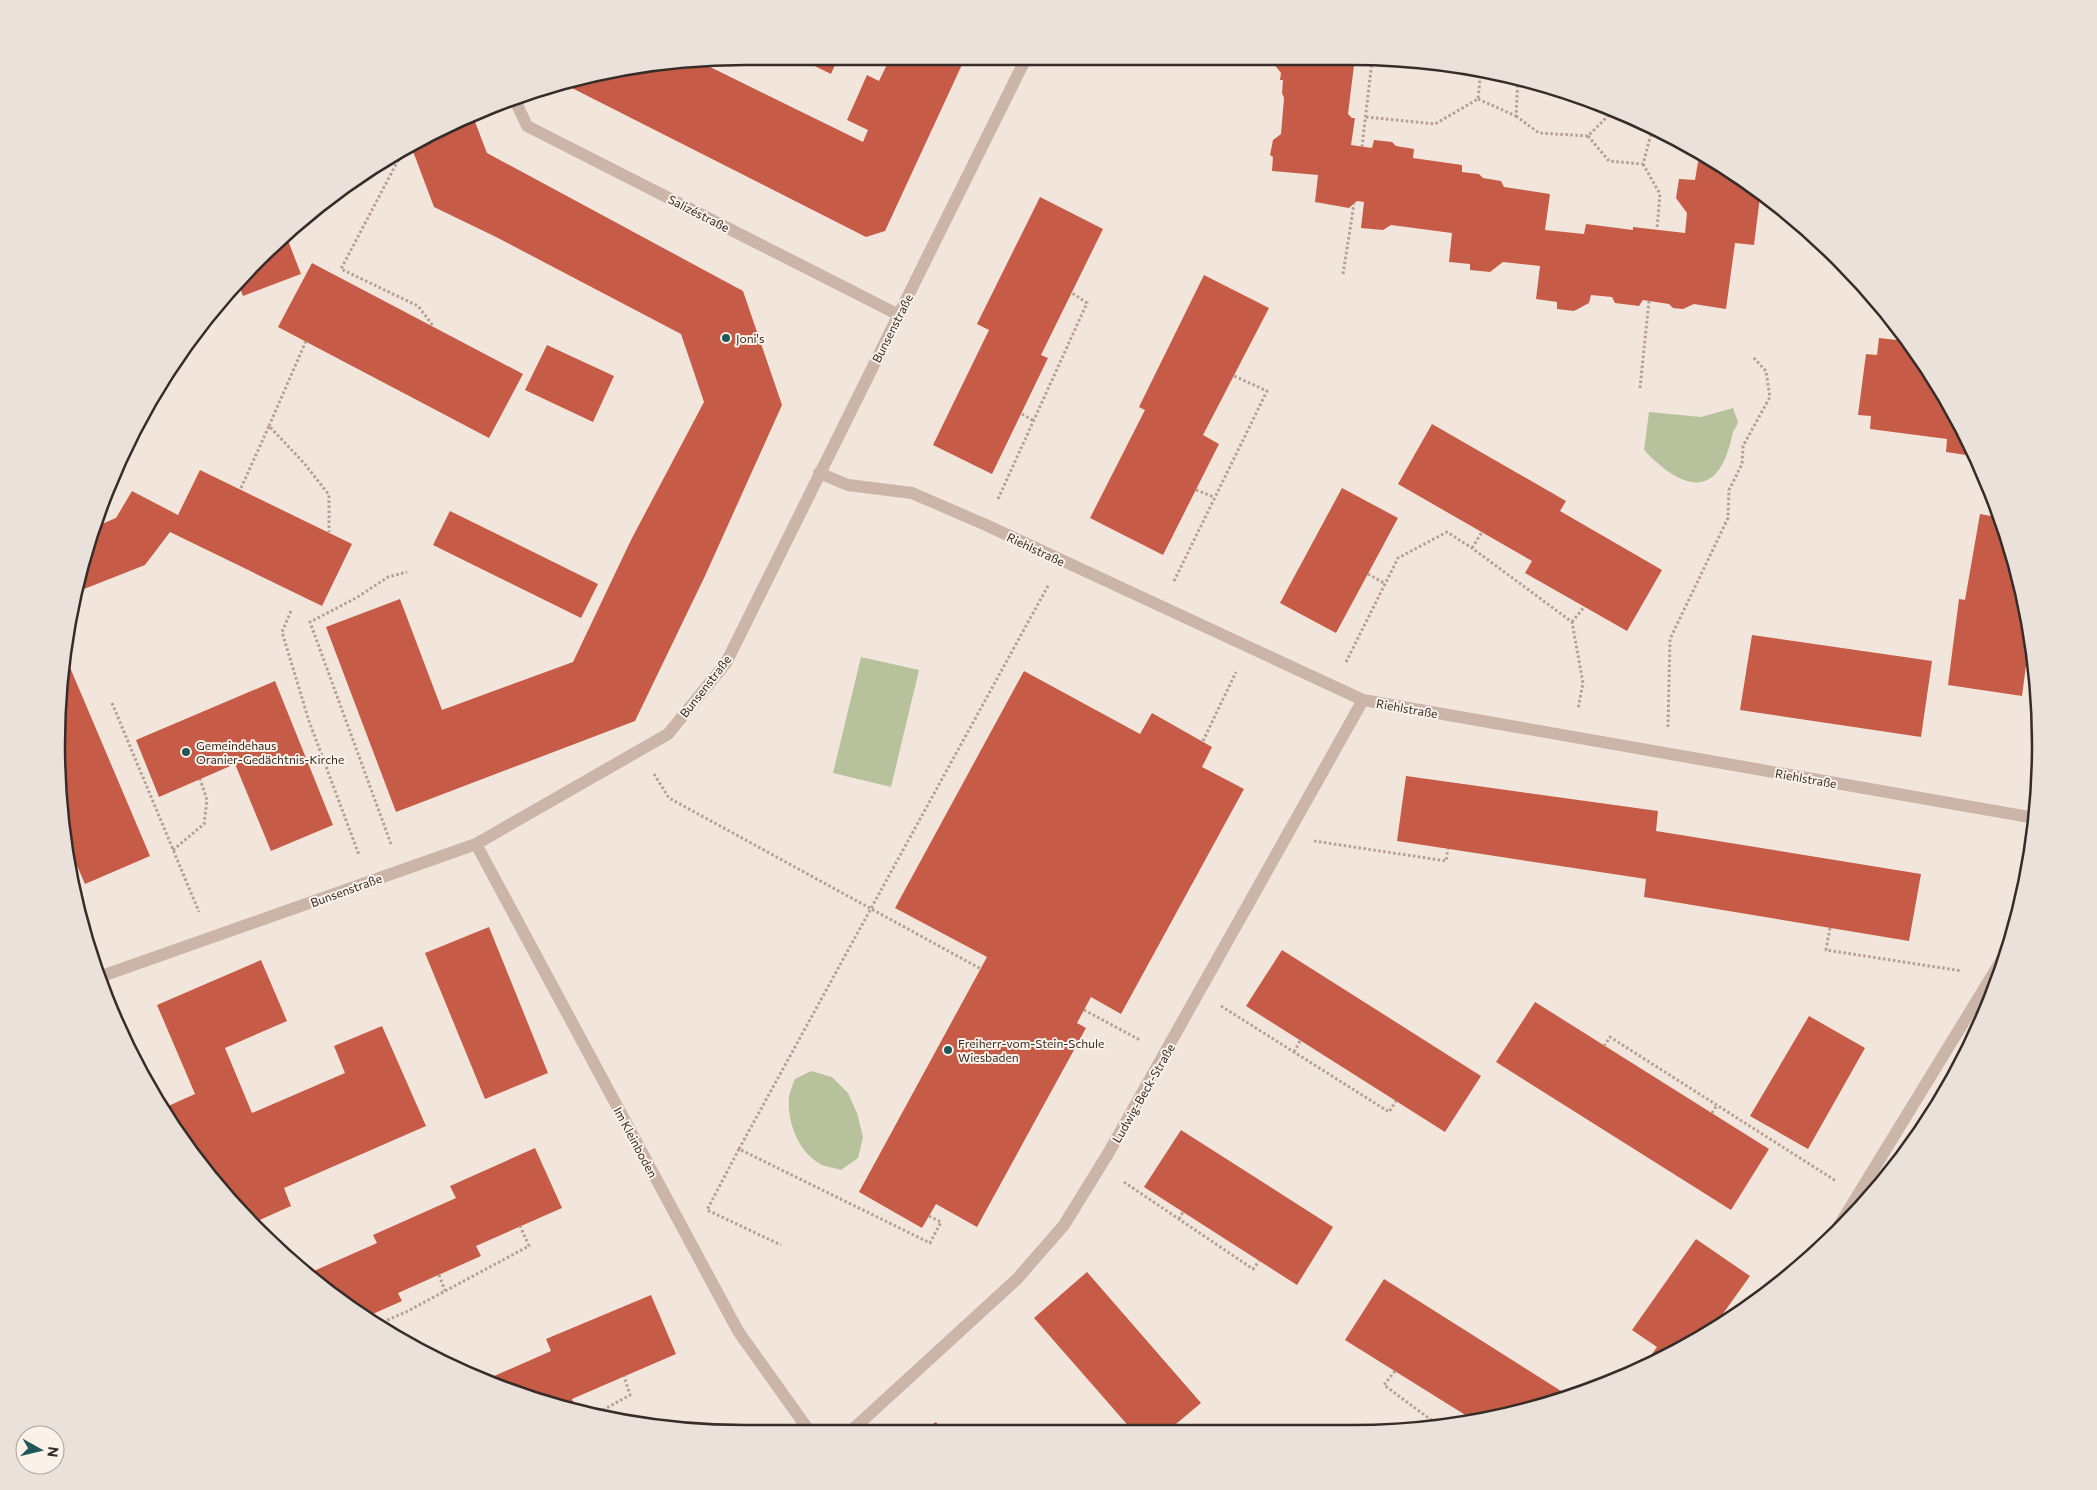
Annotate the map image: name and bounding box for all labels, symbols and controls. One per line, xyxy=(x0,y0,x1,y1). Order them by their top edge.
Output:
street label: Salizéstraße xyxy=(666,192,732,234)
street label: Bunsenstraße xyxy=(869,291,915,365)
place label: Joni's xyxy=(736,331,765,346)
marker: Joni's xyxy=(720,332,732,344)
street label: Riehlstraße xyxy=(1005,529,1067,569)
street label: Bunsenstraße xyxy=(676,652,734,720)
street label: Riehlstraße xyxy=(1375,696,1439,720)
place label: Gemeindehaus Oranier-Gedächtnis-Kirche xyxy=(196,738,344,766)
marker: Gemeindehaus Oranier-Gedächtnis-Kirche xyxy=(180,746,192,758)
street label: Riehlstraße xyxy=(1774,766,1838,790)
street label: Bunsenstraße xyxy=(308,871,384,909)
place label: Freiherr-vom-Stein-Schule Wiesbaden xyxy=(958,1036,1104,1064)
street label: Ludwig-Beck-Straße xyxy=(1109,1041,1177,1145)
marker: Freiherr-vom-Stein-Schule Wiesbaden xyxy=(942,1044,954,1056)
street label: Im Kleinboden xyxy=(612,1104,660,1180)
north arrow xyxy=(15,1425,65,1475)
text: N xyxy=(44,1445,63,1458)

